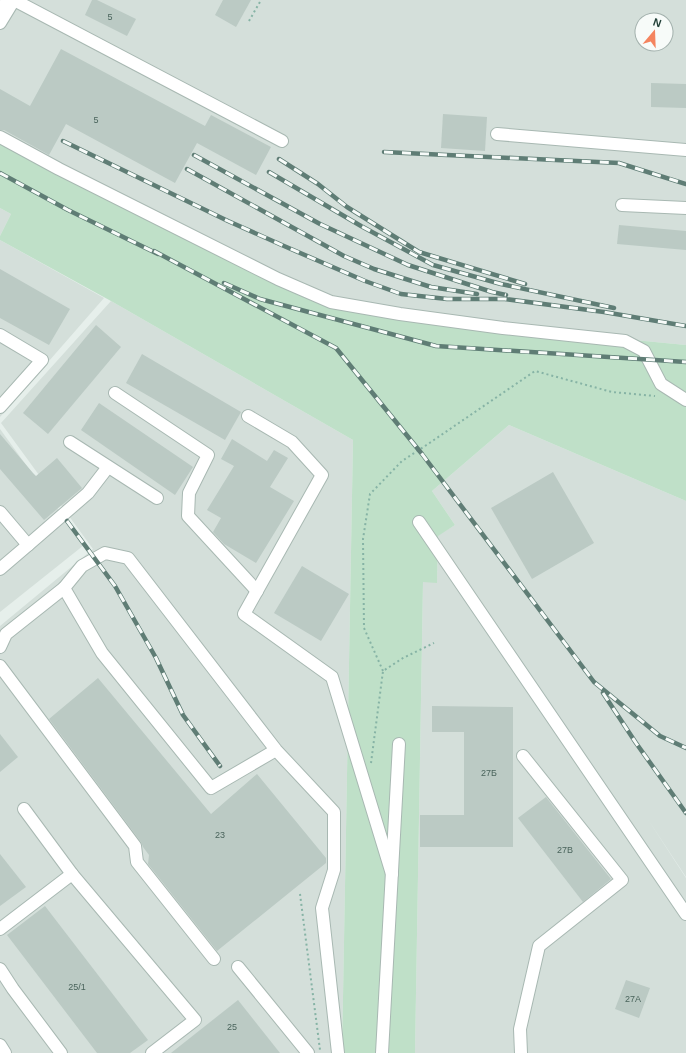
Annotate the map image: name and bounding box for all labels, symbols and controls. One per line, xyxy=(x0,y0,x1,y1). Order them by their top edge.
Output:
house number: 5 xyxy=(107,12,113,22)
north arrow xyxy=(634,12,674,52)
text: N xyxy=(652,16,663,30)
house number: 5 xyxy=(93,115,99,125)
house number: 27Б xyxy=(481,768,497,778)
house number: 23 xyxy=(215,830,225,840)
house number: 27В xyxy=(557,845,573,855)
house number: 25/1 xyxy=(68,982,86,992)
house number: 27А xyxy=(625,994,641,1004)
house number: 25 xyxy=(227,1022,237,1032)

